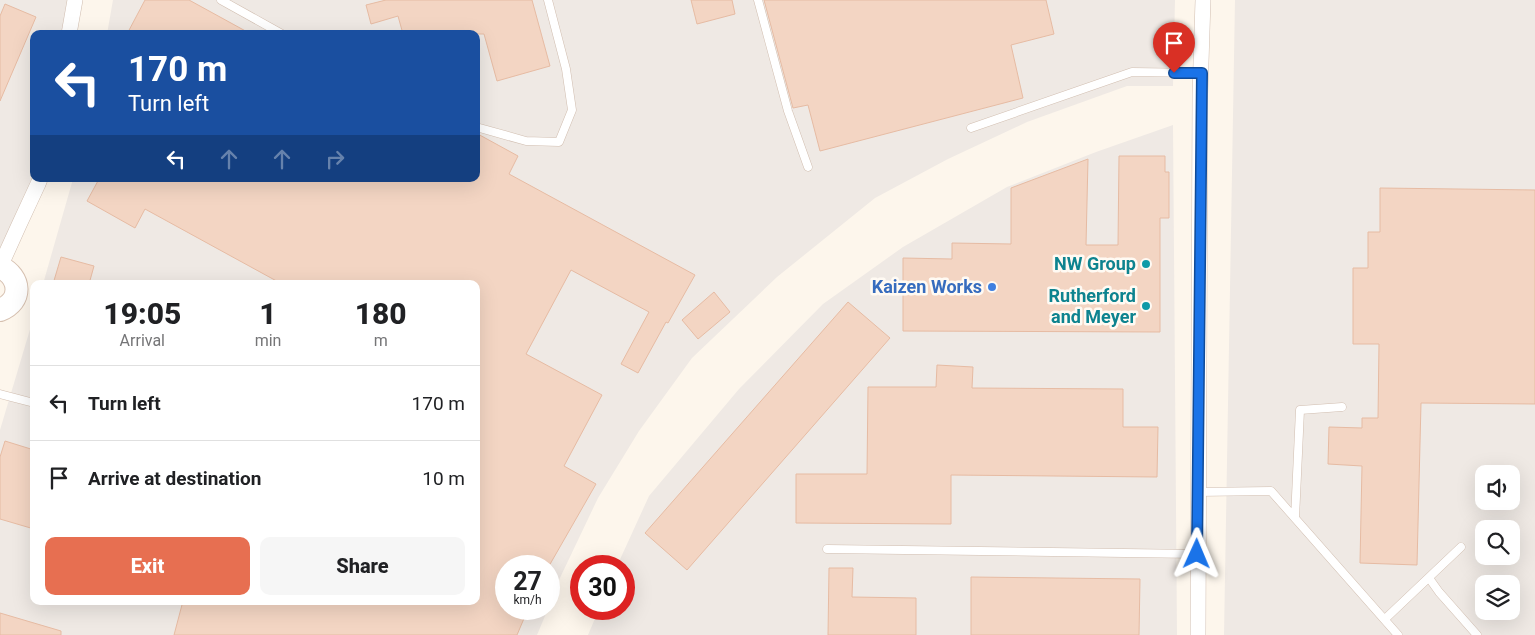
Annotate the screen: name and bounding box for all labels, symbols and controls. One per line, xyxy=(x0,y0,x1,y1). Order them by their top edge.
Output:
pin xyxy=(1153,22,1195,73)
icon: arrive xyxy=(1160,29,1188,57)
text: 170 m xyxy=(128,49,227,90)
icon: left xyxy=(45,50,110,115)
text: Turn left xyxy=(128,91,209,116)
icon: left xyxy=(162,145,190,173)
icon: ahead xyxy=(215,145,243,173)
icon: ahead xyxy=(268,145,296,173)
icon: right xyxy=(321,145,349,173)
place label: NW Group xyxy=(1054,253,1136,274)
marker: NW Group xyxy=(1140,258,1152,270)
place label: Kaizen Works xyxy=(872,276,982,297)
marker: Kaizen Works xyxy=(986,281,998,293)
place label: Rutherford and Meyer xyxy=(1049,285,1136,327)
text: 19:05 xyxy=(103,296,181,331)
text: 1 xyxy=(259,296,277,331)
text: 180 xyxy=(355,296,407,331)
marker: Rutherford and Meyer xyxy=(1140,300,1152,312)
text: Arrival xyxy=(120,331,165,350)
text: min xyxy=(255,331,281,350)
text: m xyxy=(374,331,388,350)
icon: left xyxy=(45,389,73,417)
text: Turn left xyxy=(88,392,161,415)
text: 170 m xyxy=(412,392,465,415)
icon: arrive xyxy=(45,464,73,492)
map controls xyxy=(1475,465,1520,620)
button: sound xyxy=(1475,465,1520,510)
text: Arrive at destination xyxy=(88,467,261,490)
text: 10 m xyxy=(422,467,465,490)
button: search xyxy=(1475,520,1520,565)
position arrow xyxy=(1170,527,1222,579)
button: Exit xyxy=(45,537,250,595)
button: Share xyxy=(260,537,465,595)
speed limit sign: 30 xyxy=(570,555,635,620)
text: 27 xyxy=(513,567,542,596)
button: layers xyxy=(1475,575,1520,620)
text: km/h xyxy=(513,593,542,607)

